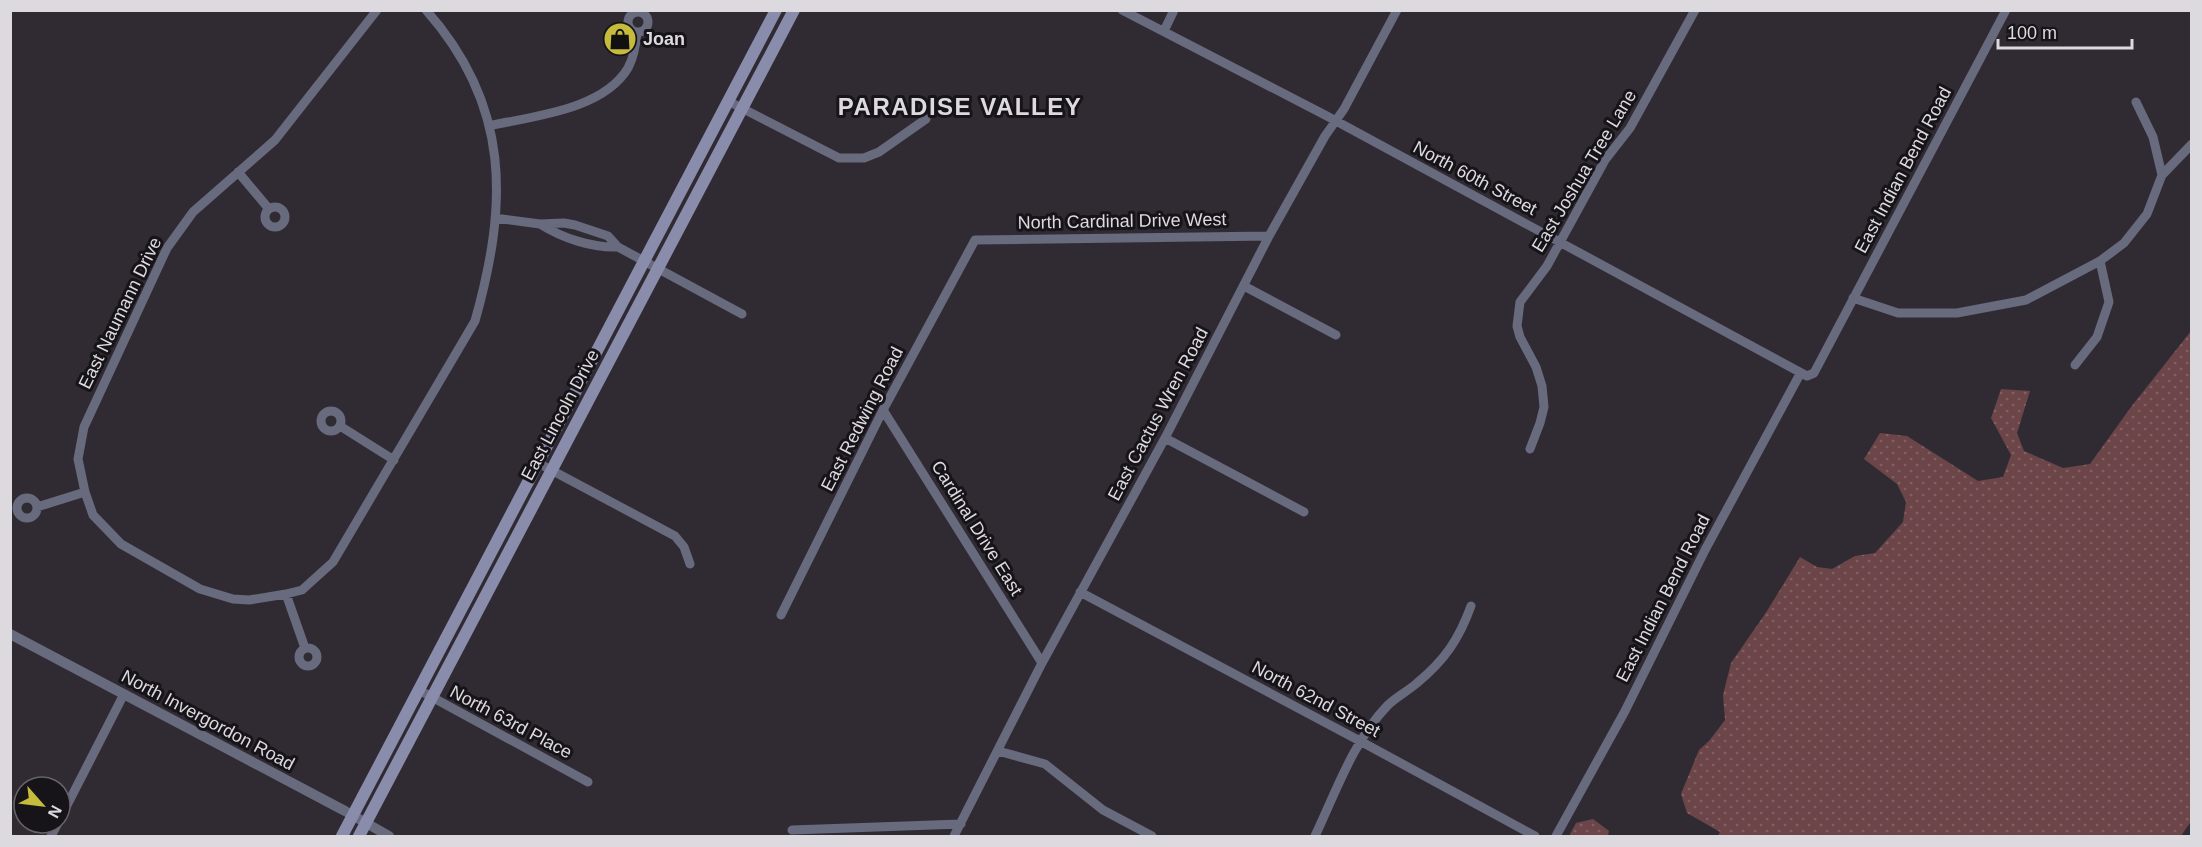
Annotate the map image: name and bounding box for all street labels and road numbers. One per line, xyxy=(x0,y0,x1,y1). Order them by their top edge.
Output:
street label: East Indian Bend Road xyxy=(1851,84,1955,256)
street label: East Joshua Tree Lane xyxy=(1528,87,1640,255)
street label: North 60th Street xyxy=(1410,137,1540,219)
street label: North Cardinal Drive West xyxy=(1017,209,1227,233)
street label: East Naumann Drive xyxy=(75,234,165,392)
street label: East Cactus Wren Road xyxy=(1104,324,1212,504)
street label: East Redwing Road xyxy=(817,344,907,494)
street label: East Lincoln Drive xyxy=(517,346,603,484)
street label: Cardinal Drive East xyxy=(927,457,1027,599)
street label: East Indian Bend Road xyxy=(1612,511,1714,685)
street label: North 62nd Street xyxy=(1249,657,1383,741)
street label: North Invergordon Road xyxy=(118,666,298,774)
street label: North 63rd Place xyxy=(447,681,575,763)

